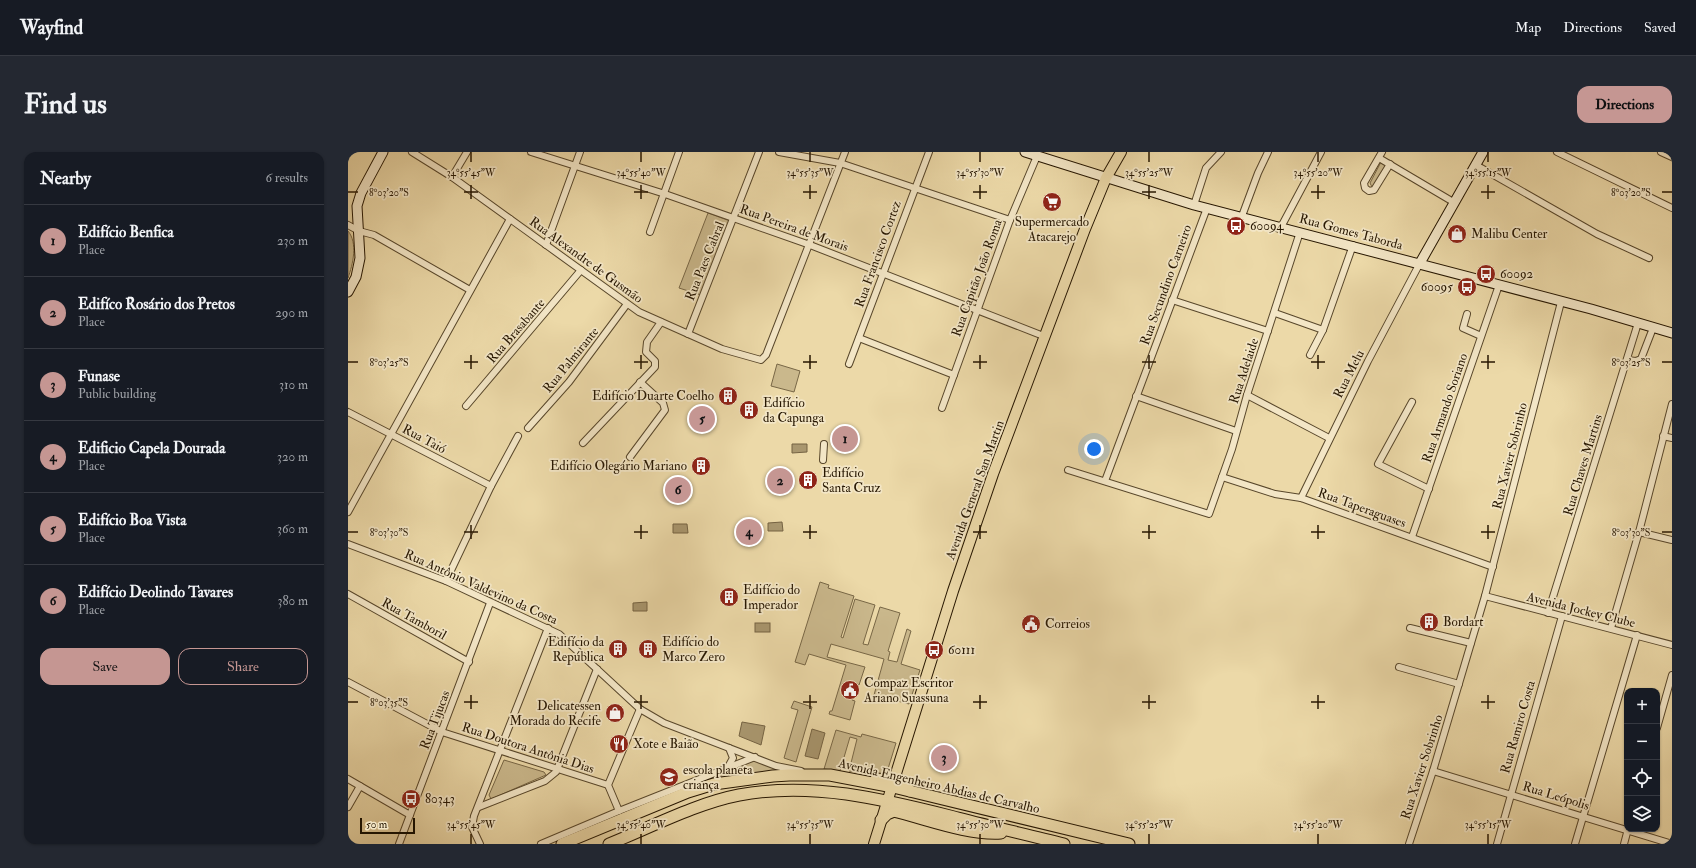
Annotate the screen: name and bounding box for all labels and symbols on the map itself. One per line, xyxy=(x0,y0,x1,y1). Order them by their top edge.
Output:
text: 34°55'45"W xyxy=(447,167,496,179)
text: 34°55'40"W xyxy=(616,167,666,179)
text: 34°55'35"W xyxy=(787,167,834,179)
text: 34°55'30"W xyxy=(956,167,1005,179)
text: 34°55'25"W xyxy=(1125,167,1174,179)
text: 34°55'20"W xyxy=(1294,167,1343,179)
text: 34°55'15"W xyxy=(1465,167,1512,179)
text: 8°03'20"S xyxy=(369,187,409,199)
text: 8°03'20"S xyxy=(1611,187,1651,199)
supermarket icon: Supermercado Atacarejo xyxy=(1041,191,1063,213)
street label: Rua Francisco Cortez xyxy=(851,198,905,310)
street label: Rua Pereira de Morais xyxy=(737,201,851,255)
street label: Rua Gomes Taborda xyxy=(1297,210,1405,254)
street label: Rua Alexandre de Gusmão xyxy=(526,213,646,307)
place label: Supermercado Atacarejo xyxy=(1015,214,1089,245)
bus stop icon: 60094 xyxy=(1225,215,1247,237)
street label: Rua Capitão João Roma xyxy=(948,217,1007,339)
street label: Rua Paes Cabral xyxy=(682,218,728,303)
place label: 60094 xyxy=(1250,218,1285,234)
street label: Rua Secundino Carneiro xyxy=(1137,223,1195,347)
shop icon: Malibu Center xyxy=(1446,223,1468,245)
place label: Malibu Center xyxy=(1471,226,1548,242)
bus stop icon: 60092 xyxy=(1475,263,1497,285)
place label: 60092 xyxy=(1500,266,1534,282)
bus stop icon: 60095 xyxy=(1456,276,1478,298)
place label: 60095 xyxy=(1421,279,1453,295)
street label: Rua Brasabante xyxy=(484,295,549,367)
street label: Rua Palmirante xyxy=(540,323,603,396)
street label: Rua Adelaide xyxy=(1226,336,1262,406)
street label: Rua Melu xyxy=(1330,347,1368,401)
street label: Rua Armando Soriano xyxy=(1419,351,1471,465)
text: 8°03'25"S xyxy=(369,357,409,369)
text: 8°03'25"S xyxy=(1611,357,1651,369)
building icon: Edifício Duarte Coelho xyxy=(717,385,739,407)
place label: Edifício Duarte Coelho xyxy=(592,388,714,404)
place label: Edifício da Capunga xyxy=(763,395,825,427)
building icon: Edifício da Capunga xyxy=(738,399,760,421)
street label: Rua Xavier Sobrinho xyxy=(1489,401,1531,511)
pin: 5 xyxy=(689,404,715,434)
street label: Rua Chaves Martins xyxy=(1560,412,1606,518)
street label: Avenida General San Martin xyxy=(942,418,1008,563)
street label: Rua Taió xyxy=(399,421,449,457)
pin: 1 xyxy=(832,424,858,454)
your location xyxy=(1084,439,1104,459)
building icon: Edifício Olegário Mariano xyxy=(690,455,712,477)
place label: Edifício Olegário Mariano xyxy=(550,458,687,474)
place label: Edifício Santa Cruz xyxy=(822,465,881,496)
pin: 2 xyxy=(767,466,793,496)
building icon: Edifício Santa Cruz xyxy=(797,469,819,491)
pin: 6 xyxy=(665,475,691,505)
street label: Rua Taperaguases xyxy=(1315,485,1409,532)
pin: 4 xyxy=(736,517,762,547)
text: 8°03'30"S xyxy=(370,527,408,539)
text: 8°03'30"S xyxy=(1612,527,1650,539)
street label: Rua Antônio Valdevino da Costa xyxy=(402,546,561,628)
place label: Edifício do Imperador xyxy=(743,582,800,614)
building icon: Edifício do Imperador xyxy=(718,586,740,608)
street label: Avenida Jockey Clube xyxy=(1524,589,1637,632)
street label: Rua Tamboril xyxy=(379,595,450,644)
building icon: Bordart xyxy=(1418,611,1440,633)
public building icon: Correios xyxy=(1020,613,1042,635)
place label: Bordart xyxy=(1443,614,1483,630)
place label: Correios xyxy=(1045,616,1091,632)
place label: Edifício da República xyxy=(548,634,605,666)
place label: Edifício do Marco Zero xyxy=(662,634,725,665)
building icon: Edifício da República xyxy=(607,638,629,660)
building icon: Edifício do Marco Zero xyxy=(637,638,659,660)
bus stop icon: 60111 xyxy=(923,639,945,661)
place label: 60111 xyxy=(948,642,975,658)
place label: Compaz Escritor Ariano Suassuna xyxy=(863,675,953,706)
street label: Rua Ramiro Costa xyxy=(1497,678,1539,775)
public building icon: Compaz Escritor Ariano Suassuna xyxy=(839,679,861,701)
street label: Rua Tijucas xyxy=(416,688,454,752)
text: 8°03'35"S xyxy=(370,697,408,709)
place label: Delicatessen Morada do Recife xyxy=(509,698,602,729)
shop icon: Delicatessen Morada do Recife xyxy=(604,702,626,724)
street label: Rua Xavier Sobrinho xyxy=(1398,713,1446,821)
street label: Rua Doutora Antônia Dias xyxy=(460,719,597,777)
restaurant icon: Xote e Baião xyxy=(608,733,630,755)
place label: Xote e Baião xyxy=(633,736,699,752)
pin: 3 xyxy=(931,743,957,773)
street label: Avenida Engenheiro Abdias de Carvalho xyxy=(836,755,1041,817)
place label: escola planeta criança xyxy=(683,762,753,793)
school or university icon: escola planeta criança xyxy=(658,766,680,788)
street label: Rua Leópolis xyxy=(1520,778,1592,815)
bus stop icon: 80343 xyxy=(400,788,422,810)
place label: 80343 xyxy=(425,791,455,807)
scale bar xyxy=(360,816,415,835)
text: 34°55'45"W xyxy=(447,819,496,831)
text: 34°55'40"W xyxy=(616,819,666,831)
text: 34°55'35"W xyxy=(787,819,834,831)
text: 34°55'30"W xyxy=(956,819,1005,831)
text: 34°55'25"W xyxy=(1125,819,1174,831)
text: 34°55'20"W xyxy=(1294,819,1343,831)
text: 34°55'15"W xyxy=(1465,819,1512,831)

